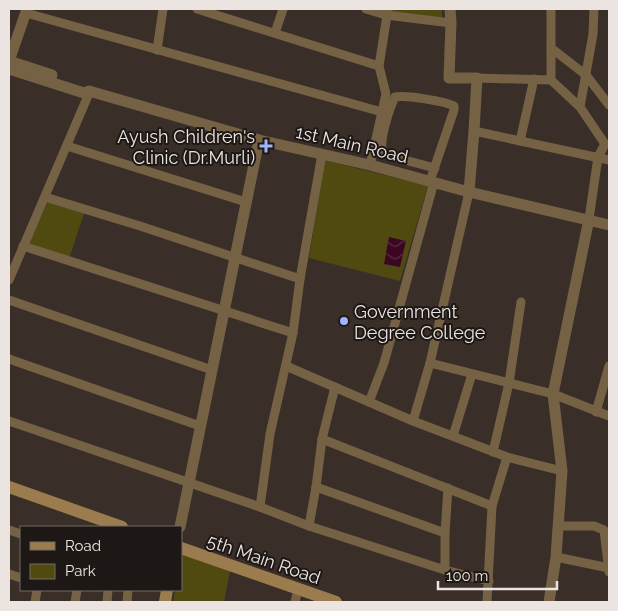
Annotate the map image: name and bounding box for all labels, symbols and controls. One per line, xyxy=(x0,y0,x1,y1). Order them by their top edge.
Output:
street label: 1st Main Road xyxy=(294,121,410,167)
place label: Ayush Children's Clinic (Dr.Murli) xyxy=(117,126,255,168)
marker: Ayush Children's Clinic (Dr.Murli) xyxy=(259,139,273,153)
place label: Government Degree College xyxy=(354,301,486,343)
marker: Government Degree College xyxy=(338,315,350,327)
legend xyxy=(20,526,182,591)
street label: 5th Main Road xyxy=(205,530,323,588)
text: Road xyxy=(65,537,101,555)
scale bar xyxy=(438,558,557,590)
text: Park xyxy=(65,562,96,580)
text: 100 m xyxy=(446,567,488,585)

